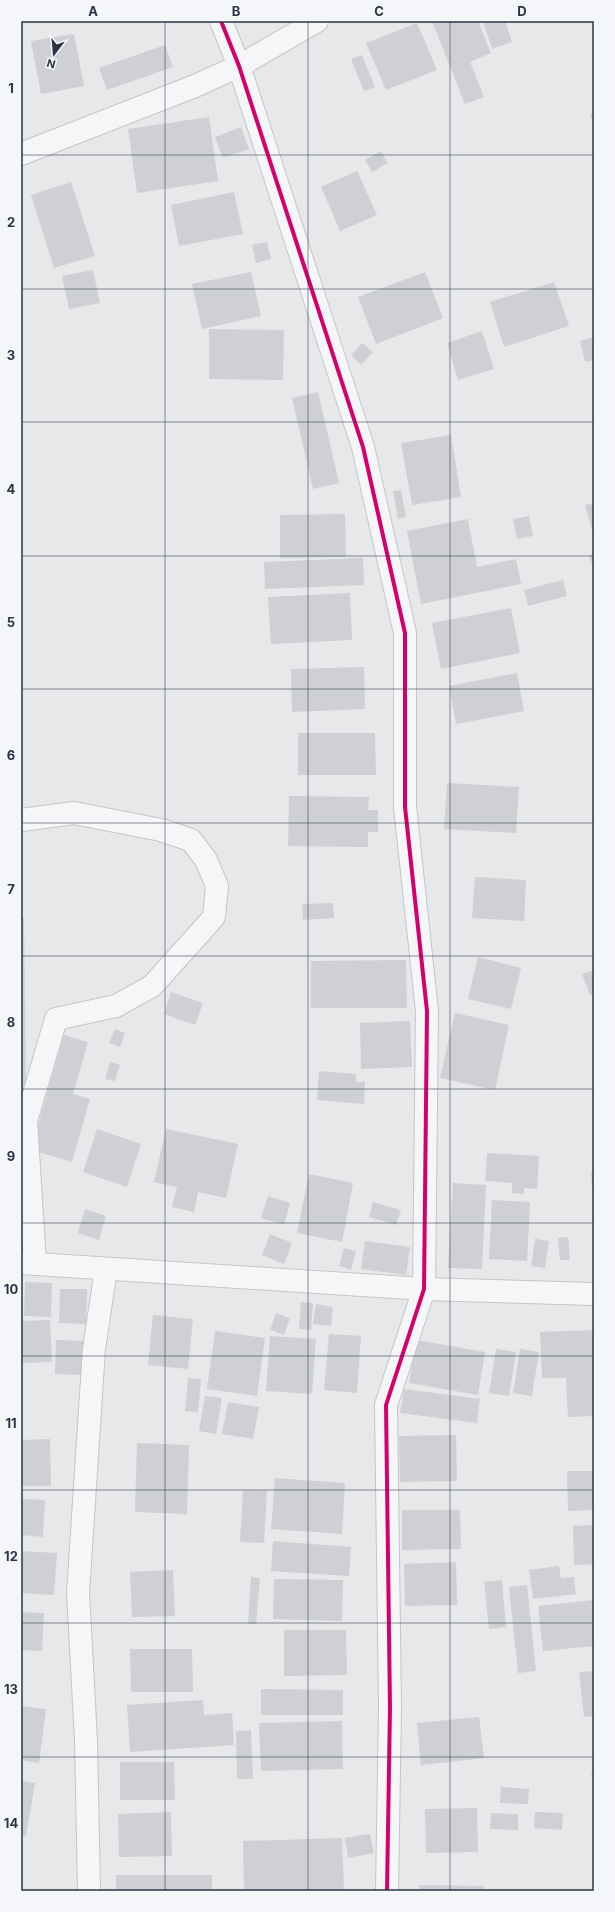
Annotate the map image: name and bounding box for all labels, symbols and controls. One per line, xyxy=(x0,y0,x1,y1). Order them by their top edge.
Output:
text: A xyxy=(88,3,98,19)
text: B xyxy=(232,3,241,19)
text: C xyxy=(374,3,384,19)
text: D xyxy=(517,3,527,19)
north arrow xyxy=(34,34,74,74)
text: N xyxy=(45,56,57,71)
text: 1 xyxy=(8,80,14,96)
text: 2 xyxy=(7,214,15,230)
text: 3 xyxy=(7,347,15,363)
text: 4 xyxy=(7,481,16,497)
text: 5 xyxy=(7,614,15,630)
text: 6 xyxy=(7,747,15,763)
text: 7 xyxy=(7,881,15,897)
text: 8 xyxy=(7,1014,15,1030)
text: 9 xyxy=(7,1148,15,1164)
text: 10 xyxy=(4,1281,18,1297)
text: 11 xyxy=(5,1415,17,1431)
text: 12 xyxy=(4,1548,18,1564)
text: 13 xyxy=(4,1681,18,1697)
text: 14 xyxy=(4,1815,18,1831)

